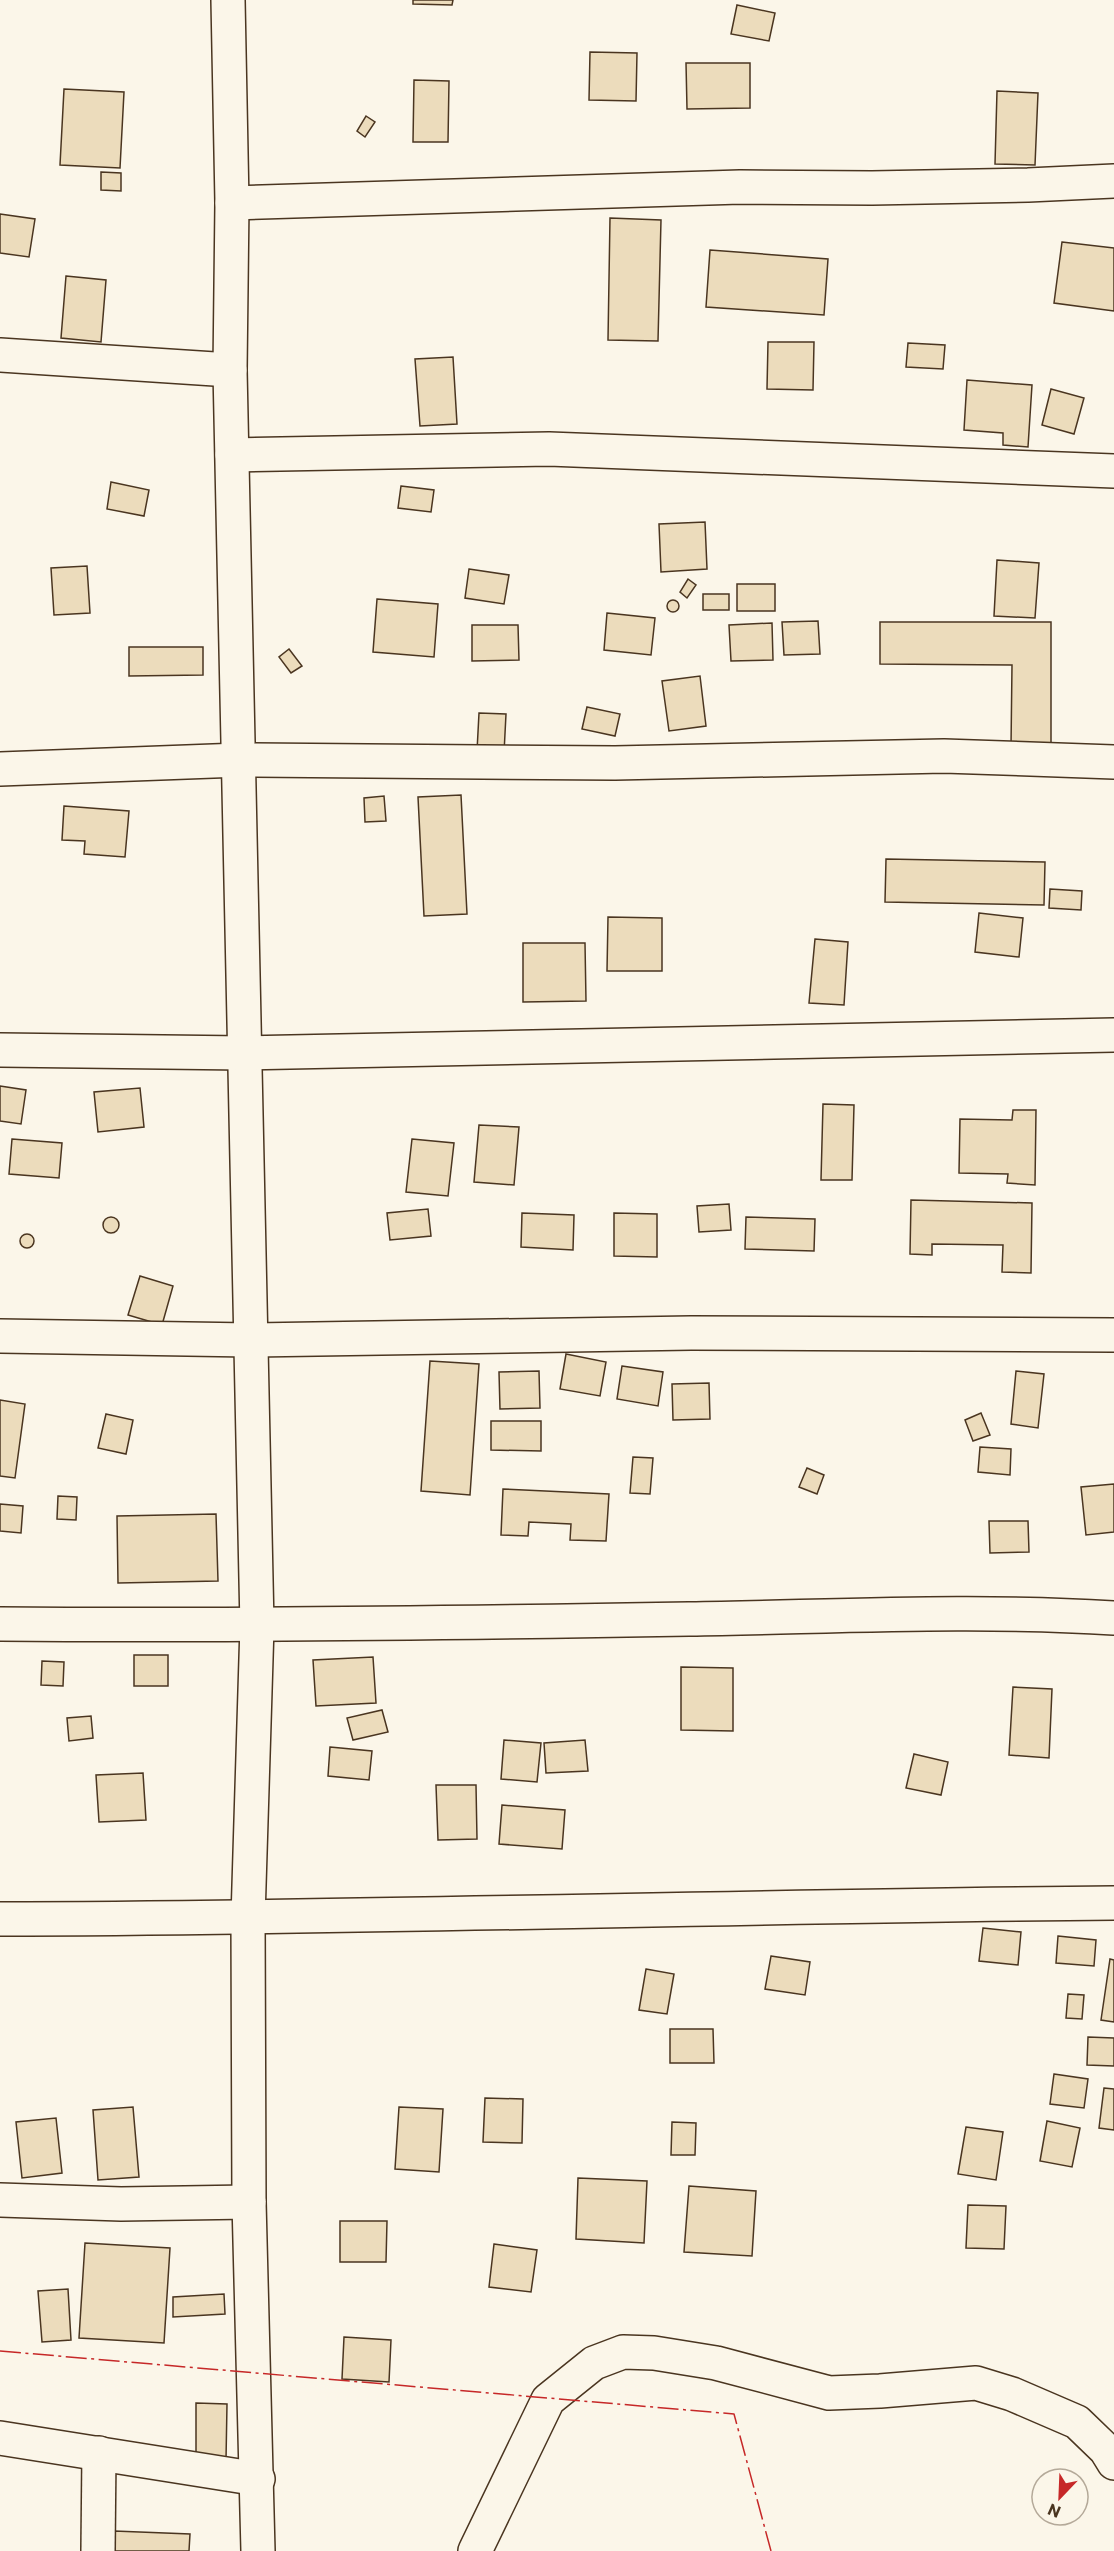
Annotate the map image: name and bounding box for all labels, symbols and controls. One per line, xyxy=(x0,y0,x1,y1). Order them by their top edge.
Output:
north arrow xyxy=(1030,2467,1090,2527)
text: N xyxy=(1045,2500,1063,2522)

